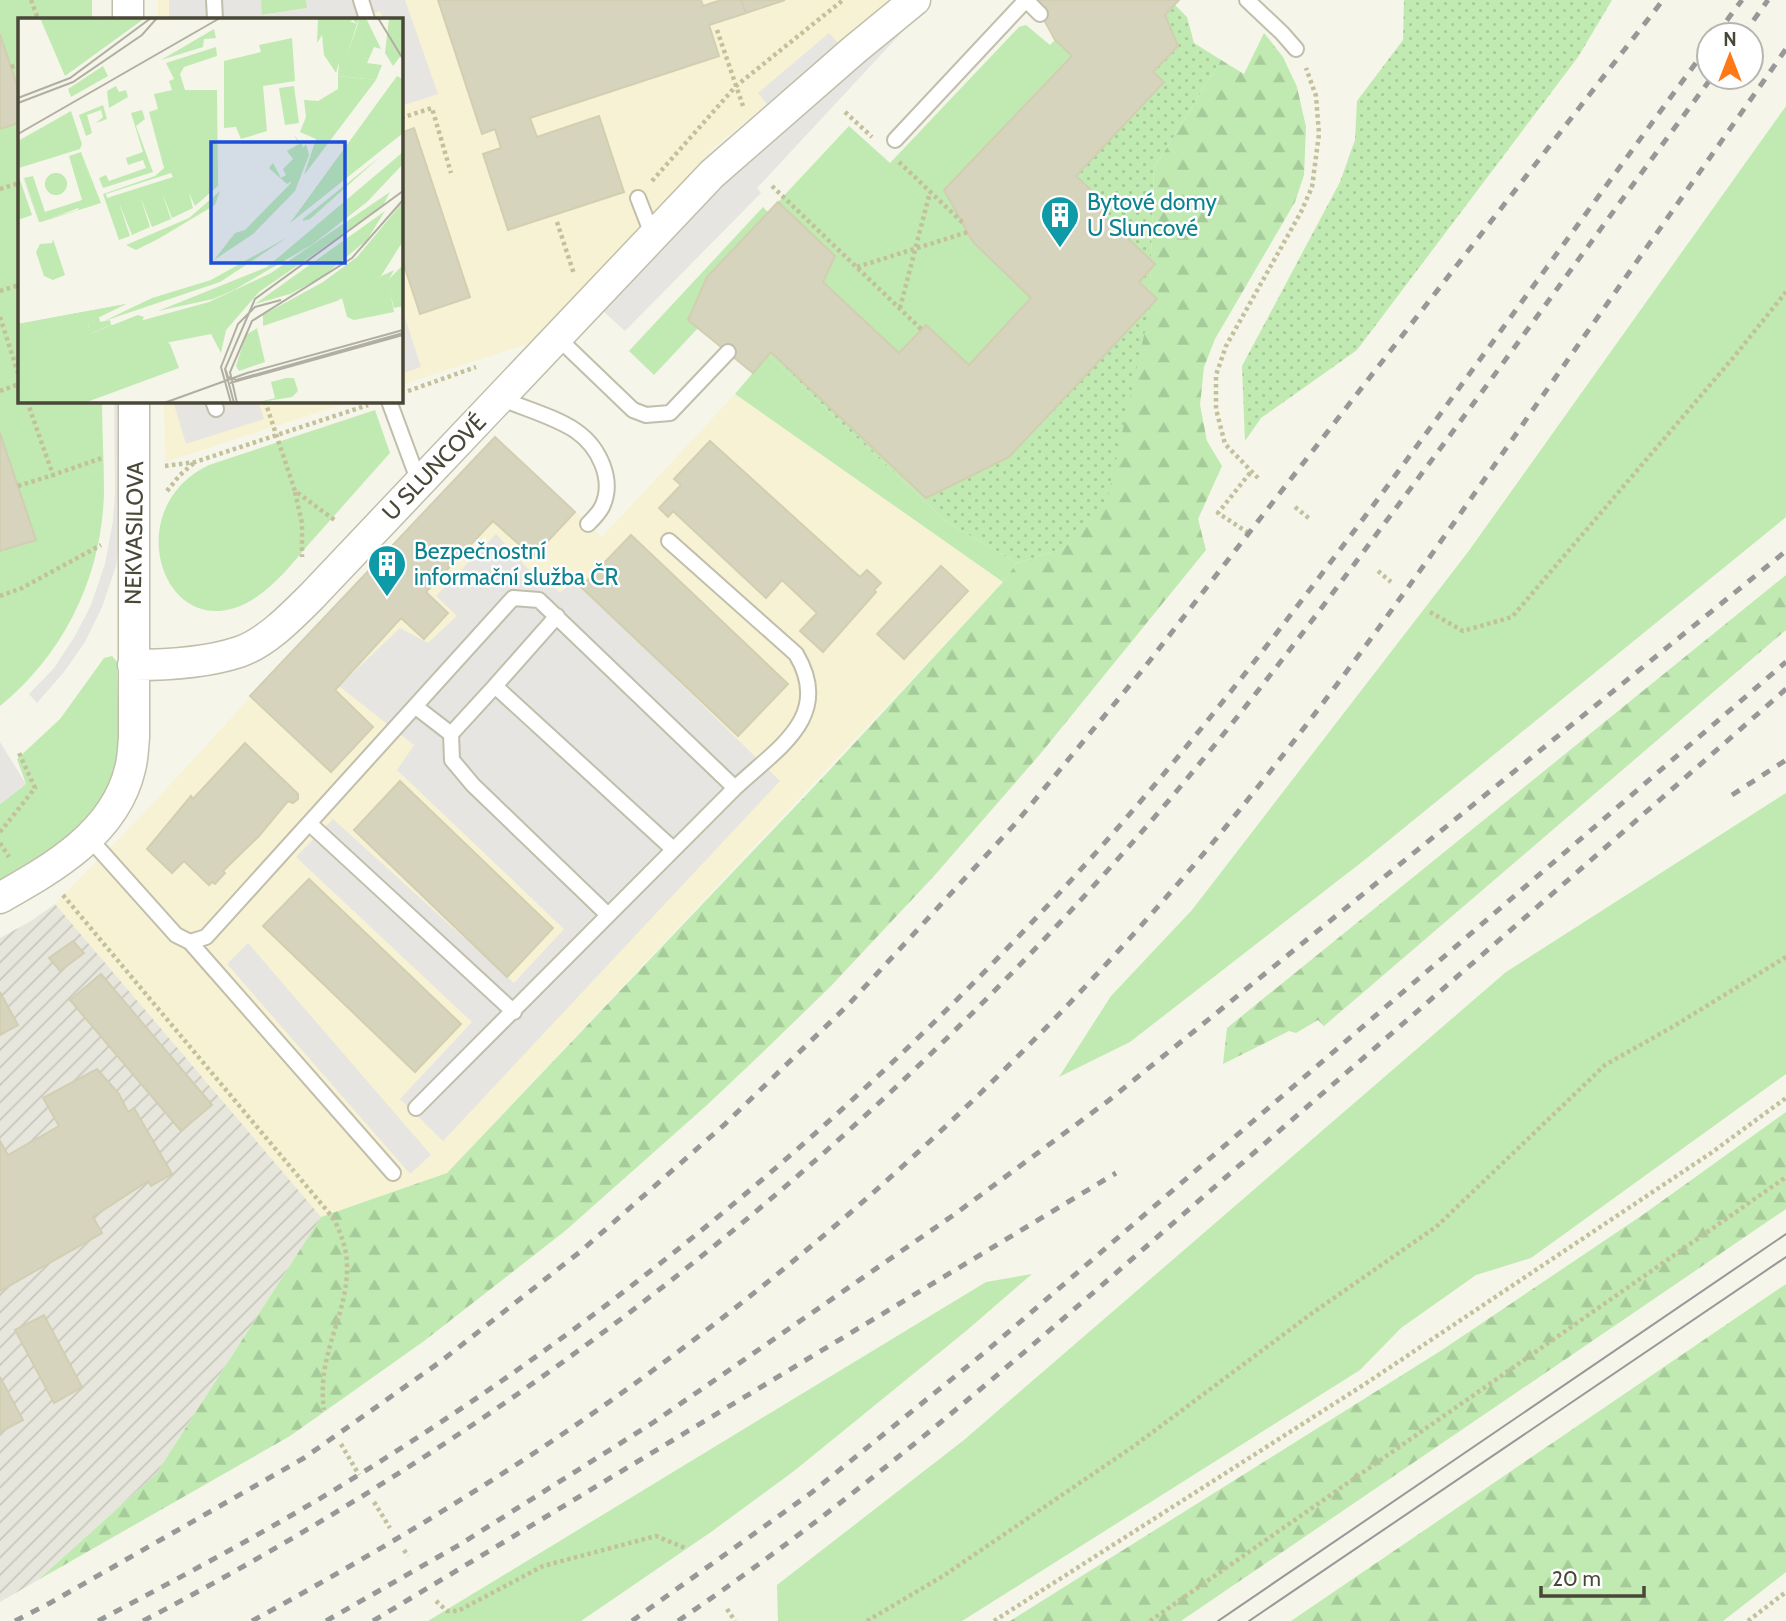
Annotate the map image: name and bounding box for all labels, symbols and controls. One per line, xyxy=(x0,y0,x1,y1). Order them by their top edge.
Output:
inset map xyxy=(18,18,402,402)
north arrow xyxy=(1695,21,1765,91)
text: N xyxy=(1723,28,1737,51)
place label: Bytové domy U Sluncové xyxy=(1087,188,1217,242)
building icon: Bytové domy U Sluncové xyxy=(1039,194,1081,249)
street label: U SLUNCOVÉ xyxy=(376,407,492,526)
street label: NEKVASILOVA xyxy=(119,461,149,605)
place label: Bezpečnostní informační služba ČR xyxy=(414,537,618,591)
building icon: Bezpečnostní informační služba ČR xyxy=(366,543,408,598)
scale bar xyxy=(1541,1554,1644,1598)
text: 20 m xyxy=(1552,1566,1601,1591)

